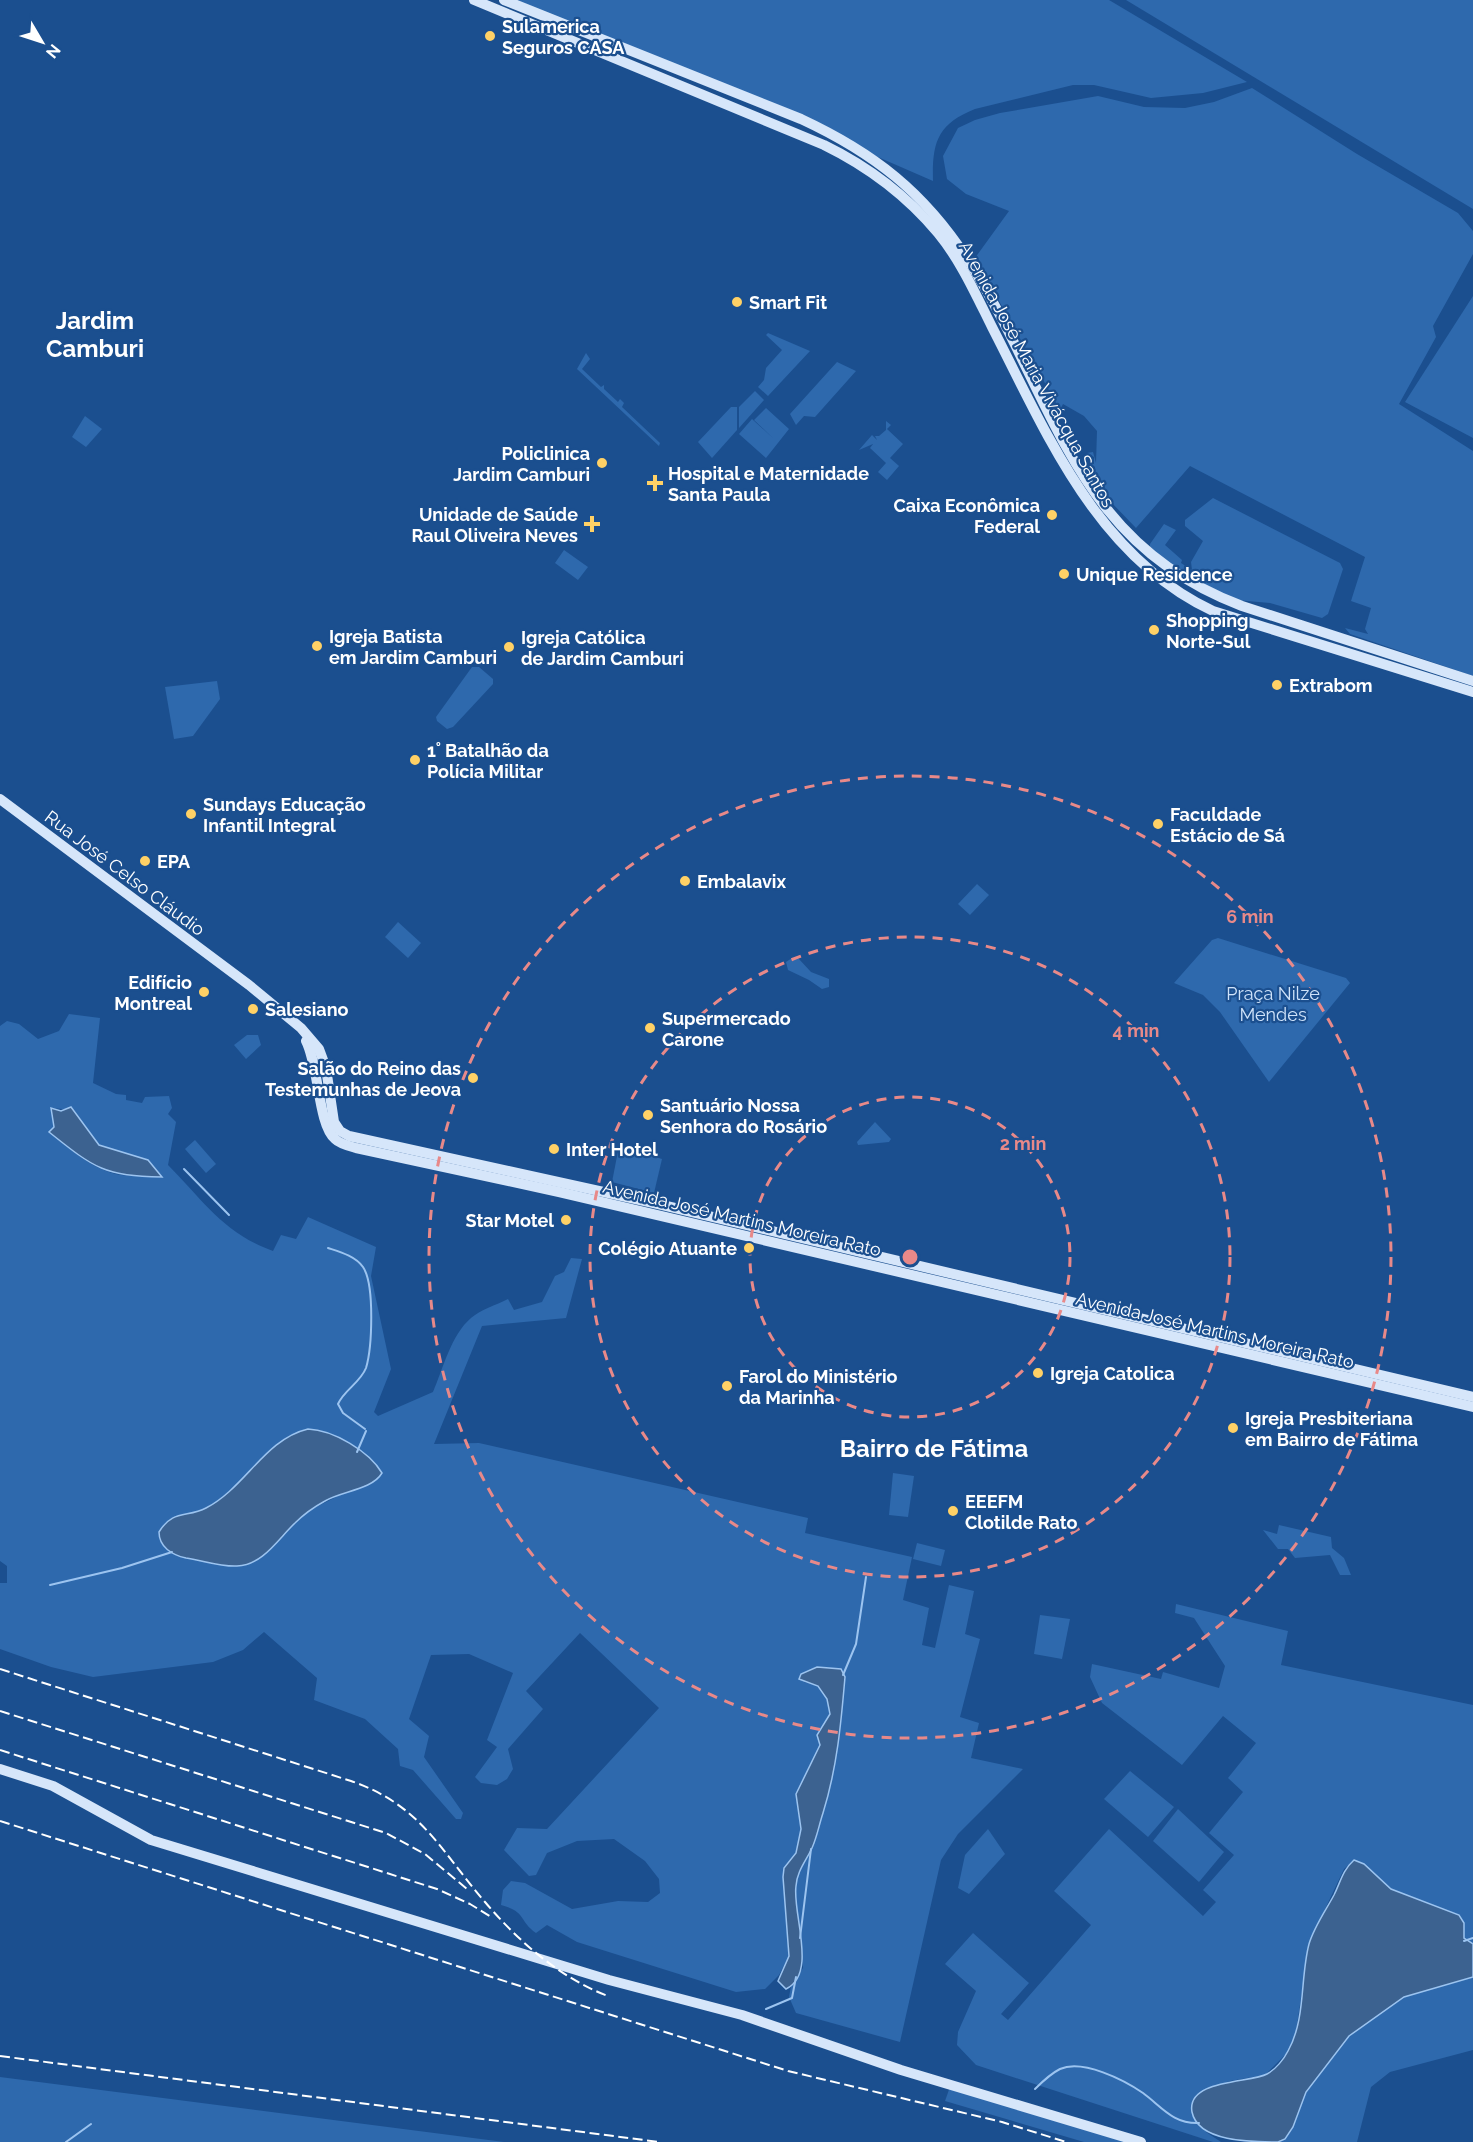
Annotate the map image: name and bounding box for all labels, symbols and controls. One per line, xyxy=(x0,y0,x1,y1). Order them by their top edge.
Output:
north arrow xyxy=(12,12,72,72)
place label: Sulamerica Seguros CASA xyxy=(502,16,625,58)
marker: Sulamerica Seguros CASA xyxy=(483,29,497,43)
text: N xyxy=(42,40,64,62)
street label: Avenida José Maria Vivácqua Santos xyxy=(955,237,1119,511)
place label: Smart Fit xyxy=(749,292,827,313)
marker: Smart Fit xyxy=(730,295,744,309)
district label: Jardim Camburi xyxy=(46,306,144,363)
place label: Policlinica Jardim Camburi xyxy=(453,443,590,485)
marker: Policlinica Jardim Camburi xyxy=(595,456,609,470)
place label: Hospital e Maternidade Santa Paula xyxy=(668,463,869,505)
marker: Hospital e Maternidade Santa Paula xyxy=(646,474,664,492)
place label: Caixa Econômica Federal xyxy=(893,495,1040,537)
place label: Unidade de Saúde Raul Oliveira Neves xyxy=(411,504,578,546)
marker: Caixa Econômica Federal xyxy=(1045,508,1059,522)
marker: Unidade de Saúde Raul Oliveira Neves xyxy=(583,515,601,533)
place label: Unique Residence xyxy=(1076,564,1233,585)
marker: Unique Residence xyxy=(1057,567,1071,581)
place label: Shopping Norte-Sul xyxy=(1166,610,1251,652)
marker: Shopping Norte-Sul xyxy=(1147,623,1161,637)
place label: Igreja Batista em Jardim Camburi xyxy=(329,626,497,668)
place label: Igreja Católica de Jardim Camburi xyxy=(521,627,684,669)
marker: Igreja Batista em Jardim Camburi xyxy=(310,639,324,653)
marker: Igreja Católica de Jardim Camburi xyxy=(502,640,516,654)
place label: Extrabom xyxy=(1289,675,1373,696)
marker: Extrabom xyxy=(1270,678,1284,692)
place label: 1˚ Batalhão da Polícia Militar xyxy=(427,740,549,782)
marker: 1˚ Batalhão da Polícia Militar xyxy=(408,753,422,767)
place label: Sundays Educação Infantil Integral xyxy=(203,794,366,836)
place label: Faculdade Estácio de Sá xyxy=(1170,804,1285,846)
street label: Rua José Celso Cláudio xyxy=(41,806,209,940)
marker: Sundays Educação Infantil Integral xyxy=(184,807,198,821)
marker: Faculdade Estácio de Sá xyxy=(1151,817,1165,831)
place label: EPA xyxy=(157,851,191,872)
marker: EPA xyxy=(138,854,152,868)
place label: Embalavix xyxy=(697,871,786,892)
marker: Embalavix xyxy=(678,874,692,888)
text: 6 min xyxy=(1226,906,1274,927)
place label: Edifício Montreal xyxy=(114,972,192,1014)
park label: Praça Nilze Mendes xyxy=(1226,983,1320,1025)
marker: Edifício Montreal xyxy=(197,985,211,999)
place label: Salesiano xyxy=(265,999,348,1020)
marker: Salesiano xyxy=(246,1002,260,1016)
place label: Supermercado Carone xyxy=(662,1008,791,1050)
text: 4 min xyxy=(1113,1020,1159,1041)
marker: Supermercado Carone xyxy=(643,1021,657,1035)
place label: Salão do Reino das Testemunhas de Jeova xyxy=(265,1058,461,1100)
marker: Salão do Reino das Testemunhas de Jeova xyxy=(466,1071,480,1085)
place label: Santuário Nossa Senhora do Rosário xyxy=(660,1095,827,1137)
marker: Santuário Nossa Senhora do Rosário xyxy=(641,1108,655,1122)
text: 2 min xyxy=(1000,1133,1046,1154)
place label: Inter Hotel xyxy=(566,1139,658,1160)
marker: Inter Hotel xyxy=(547,1142,561,1156)
street label: Avenida José Martins Moreira Rato xyxy=(601,1176,884,1260)
place label: Star Motel xyxy=(466,1210,554,1231)
marker: Star Motel xyxy=(559,1213,573,1227)
place label: Colégio Atuante xyxy=(598,1238,737,1259)
marker: Colégio Atuante xyxy=(742,1241,756,1255)
centre of rings xyxy=(900,1247,920,1267)
street label: Avenida José Martins Moreira Rato xyxy=(1074,1288,1357,1372)
place label: Igreja Catolica xyxy=(1050,1363,1174,1384)
place label: Farol do Ministério da Marinha xyxy=(739,1366,898,1408)
marker: Igreja Catolica xyxy=(1031,1366,1045,1380)
marker: Farol do Ministério da Marinha xyxy=(720,1379,734,1393)
place label: Igreja Presbiteriana em Bairro de Fátima xyxy=(1245,1408,1418,1450)
marker: Igreja Presbiteriana em Bairro de Fátima xyxy=(1226,1421,1240,1435)
district label: Bairro de Fátima xyxy=(840,1434,1028,1463)
place label: EEEFM Clotilde Rato xyxy=(965,1491,1078,1533)
marker: EEEFM Clotilde Rato xyxy=(946,1504,960,1518)

